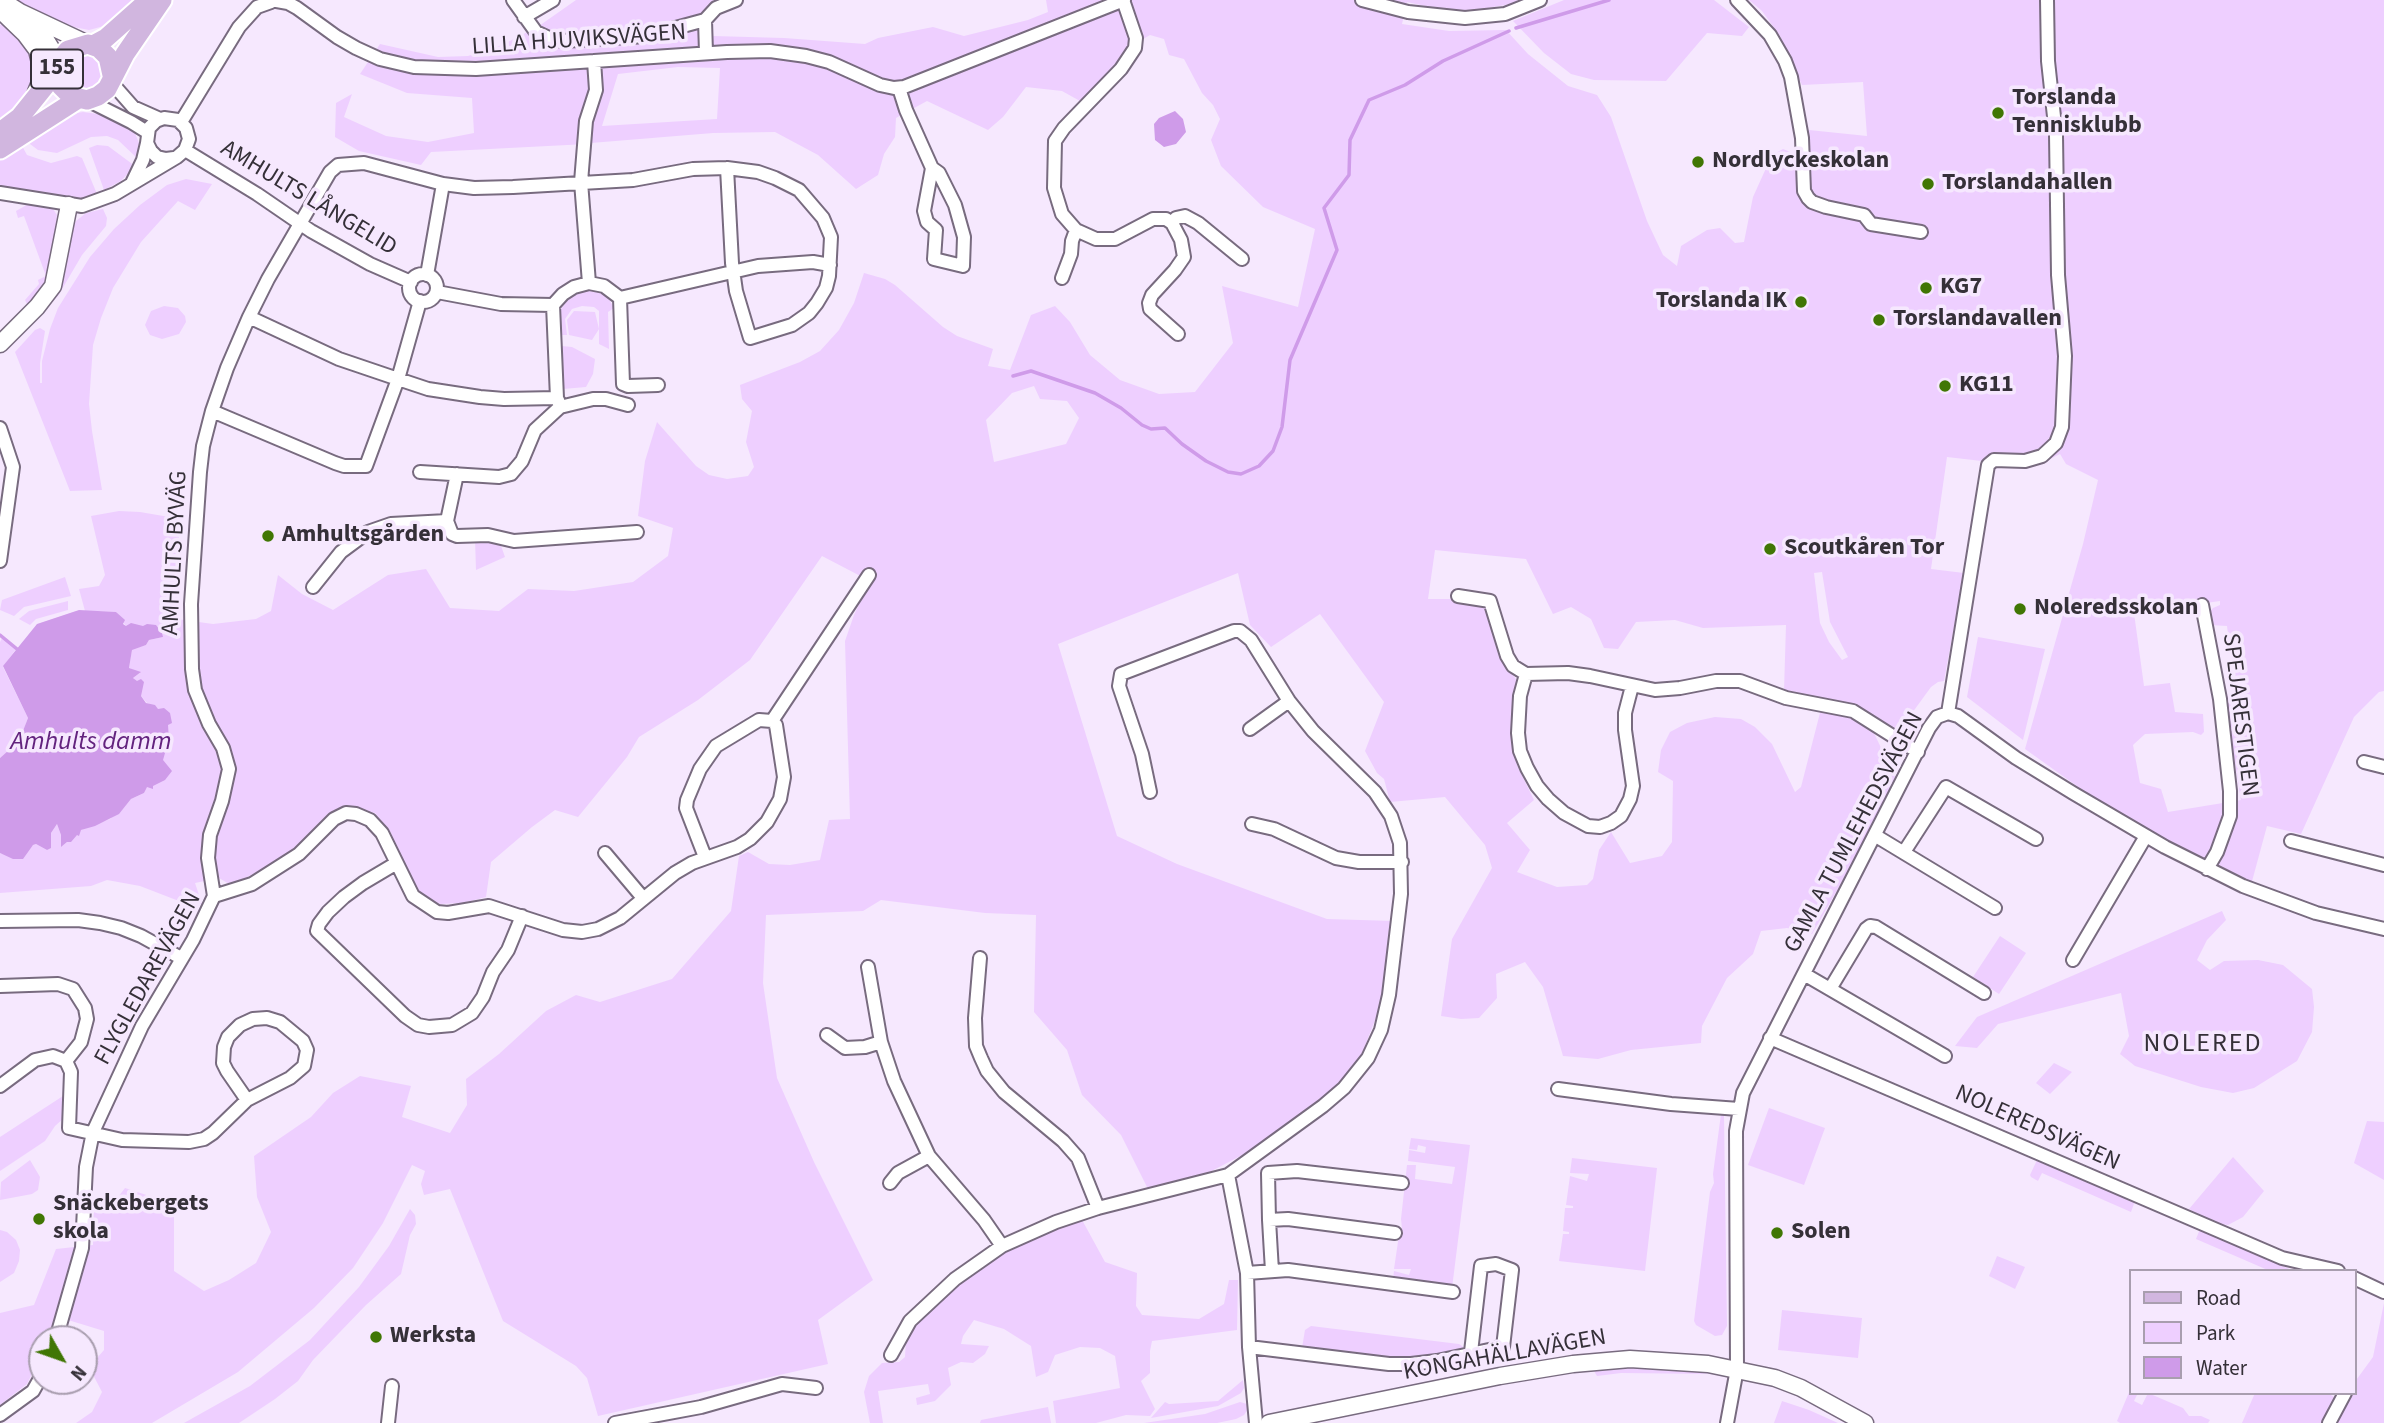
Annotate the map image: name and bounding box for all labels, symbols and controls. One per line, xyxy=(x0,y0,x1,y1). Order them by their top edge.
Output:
street label: LILLA HJUVIKSVÄGEN xyxy=(471,19,687,63)
road number: 155 xyxy=(31,50,83,88)
place label: Torslanda Tennisklubb xyxy=(2012,85,2142,141)
marker: Torslanda Tennisklubb xyxy=(1990,105,2006,121)
street label: AMHULTS LÅNGELID xyxy=(215,135,401,263)
place label: Nordlyckeskolan xyxy=(1712,148,1889,176)
marker: Nordlyckeskolan xyxy=(1690,154,1706,170)
place label: Torslandahallen xyxy=(1942,170,2113,198)
marker: Torslandahallen xyxy=(1920,176,1936,192)
place label: KG7 xyxy=(1940,274,1982,302)
marker: KG7 xyxy=(1918,280,1934,296)
place label: Torslanda IK xyxy=(1656,288,1787,316)
marker: Torslanda IK xyxy=(1793,294,1809,310)
place label: Torslandavallen xyxy=(1893,306,2062,334)
marker: Torslandavallen xyxy=(1871,312,1887,328)
place label: KG11 xyxy=(1959,372,2014,400)
marker: KG11 xyxy=(1937,378,1953,394)
street label: AMHULTS BYVÄG xyxy=(157,470,195,636)
place label: Amhultsgården xyxy=(282,522,444,550)
marker: Amhultsgården xyxy=(260,528,276,544)
place label: Scoutkåren Tor xyxy=(1784,535,1944,563)
marker: Scoutkåren Tor xyxy=(1762,541,1778,557)
place label: Noleredsskolan xyxy=(2034,595,2198,623)
marker: Noleredsskolan xyxy=(2012,601,2028,617)
street label: SPEJARESTIGEN xyxy=(2215,632,2263,798)
street label: GAMLA TUMLEHEDSVÄGEN xyxy=(1779,708,1931,958)
water label: Amhults damm xyxy=(10,727,172,759)
street label: FLYGLEDAREVÄGEN xyxy=(89,887,209,1071)
district label: NOLERED xyxy=(2144,1029,2262,1061)
street label: NOLEREDSVÄGEN xyxy=(1950,1080,2124,1178)
place label: Snäckebergets skola xyxy=(53,1191,209,1247)
marker: Snäckebergets skola xyxy=(31,1211,47,1227)
place label: Solen xyxy=(1791,1219,1851,1247)
marker: Solen xyxy=(1769,1225,1785,1241)
legend xyxy=(2128,1269,2356,1395)
text: Road xyxy=(2196,1283,2241,1313)
text: Park xyxy=(2196,1318,2235,1348)
place label: Werksta xyxy=(390,1323,476,1351)
street label: KONGAHÄLLAVÄGEN xyxy=(1401,1324,1609,1388)
north arrow xyxy=(28,1325,98,1395)
marker: Werksta xyxy=(368,1329,384,1345)
text: Water xyxy=(2196,1353,2247,1383)
text: N xyxy=(64,1359,92,1386)

